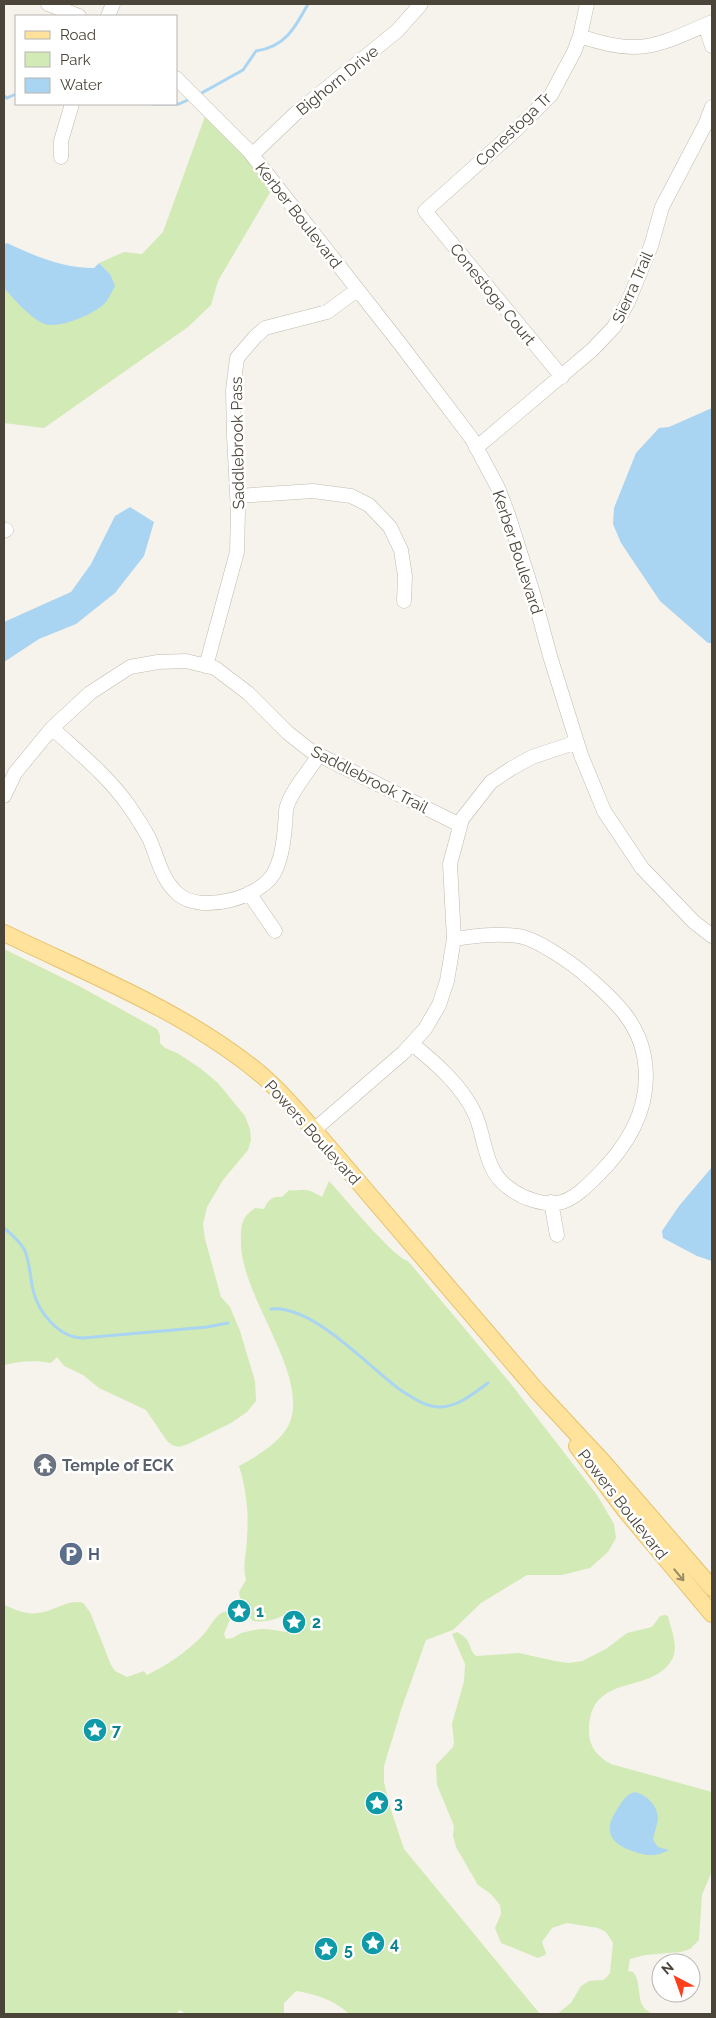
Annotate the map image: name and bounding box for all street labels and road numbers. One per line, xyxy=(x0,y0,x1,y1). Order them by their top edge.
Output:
street label: Bighorn Drive xyxy=(292,42,382,119)
street label: Conestoga Tr xyxy=(472,88,555,170)
street label: Kerber Boulevard xyxy=(251,159,346,272)
street label: Conestoga Court xyxy=(446,240,540,349)
street label: Sierra Trail xyxy=(608,248,657,326)
street label: Saddlebrook Pass xyxy=(227,376,248,510)
street label: Kerber Boulevard xyxy=(489,488,546,616)
street label: Saddlebrook Trail xyxy=(308,742,432,817)
street label: Powers Boulevard xyxy=(261,1076,365,1189)
street label: Powers Boulevard xyxy=(574,1446,671,1563)

